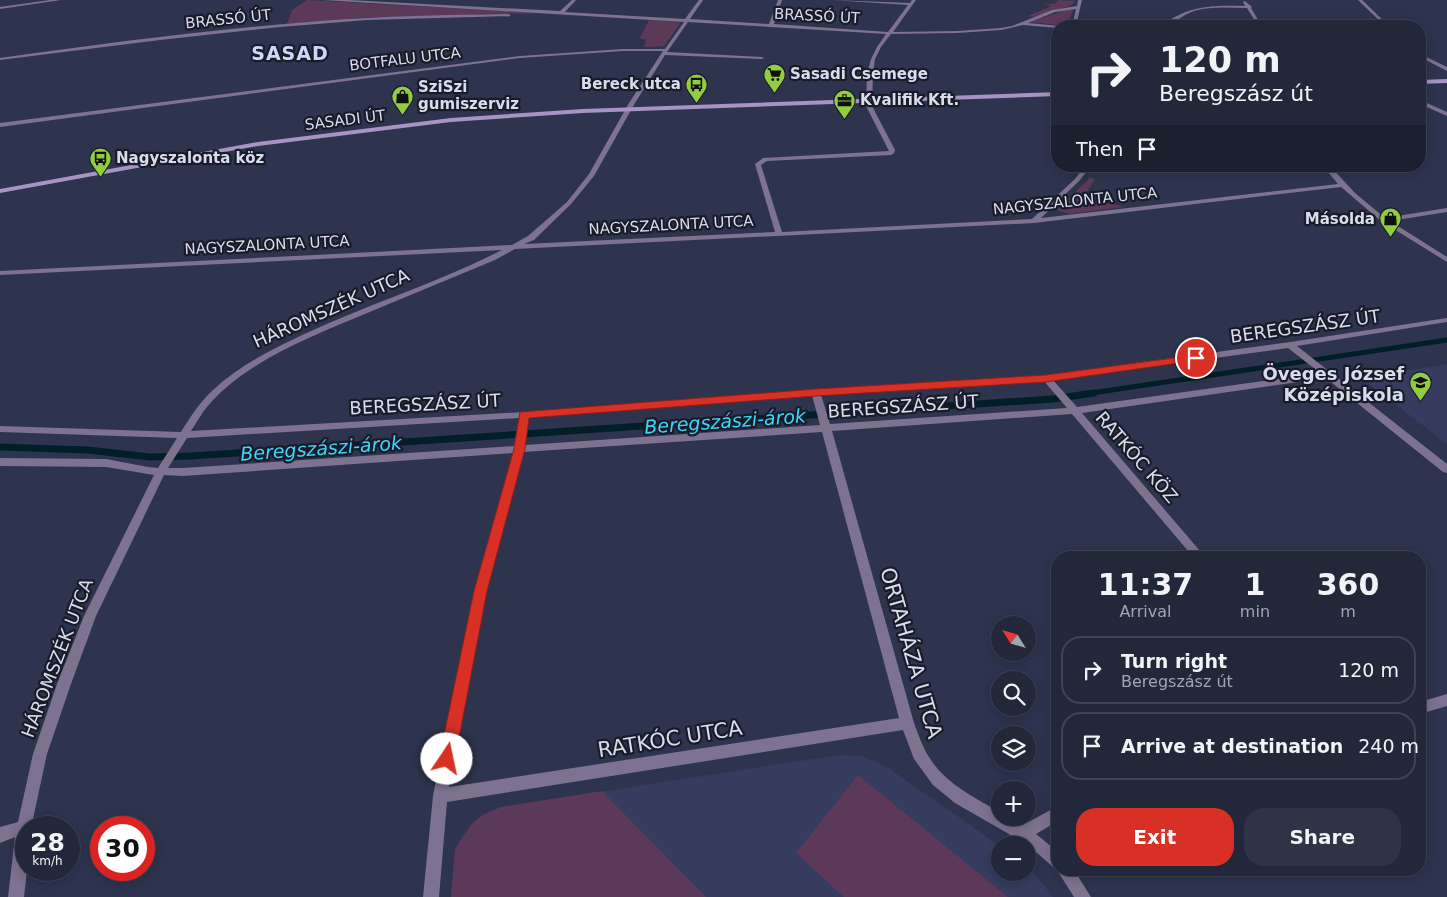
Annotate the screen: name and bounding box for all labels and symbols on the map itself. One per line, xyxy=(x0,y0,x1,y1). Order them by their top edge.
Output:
street label: BRASSÓ ÚT xyxy=(184,4,273,32)
street label: BRASSÓ ÚT xyxy=(774,4,861,27)
district label: SASAD xyxy=(251,42,329,64)
street label: BOTFALU UTCA xyxy=(348,43,462,75)
supermarket icon: Sasadi Csemege xyxy=(762,62,786,93)
place label: Sasadi Csemege xyxy=(790,65,928,83)
bus stop icon: Bereck utca xyxy=(685,72,709,103)
place label: Bereck utca xyxy=(581,75,681,93)
place label: SziSzi gumiszerviz xyxy=(418,78,519,113)
shop icon: SziSzi gumiszerviz xyxy=(390,84,414,115)
office icon: Kvalifik Kft. xyxy=(832,88,856,119)
place label: Kvalifik Kft. xyxy=(860,91,959,109)
street label: SASADI ÚT xyxy=(304,105,387,134)
bus stop icon: Nagyszalonta köz xyxy=(88,146,112,177)
place label: Nagyszalonta köz xyxy=(116,149,264,167)
street label: NAGYSZALONTA UTCA xyxy=(992,183,1159,219)
shop icon: Másolda xyxy=(1379,207,1403,238)
place label: Másolda xyxy=(1305,210,1375,228)
street label: NAGYSZALONTA UTCA xyxy=(588,212,755,238)
street label: NAGYSZALONTA UTCA xyxy=(184,232,351,258)
street label: HÁROMSZÉK UTCA xyxy=(250,264,413,352)
street label: BEREGSZÁSZ ÚT xyxy=(1229,305,1382,347)
pin xyxy=(1175,337,1217,379)
place label: Öveges József Középiskola xyxy=(1262,363,1404,405)
school or university icon: Öveges József Középiskola xyxy=(1408,371,1432,402)
street label: BEREGSZÁSZ ÚT xyxy=(349,390,502,418)
street label: BEREGSZÁSZ ÚT xyxy=(827,390,980,422)
water label: Beregszászi-árok xyxy=(643,404,808,438)
street label: RATKÓC KÖZ xyxy=(1092,407,1182,507)
water label: Beregszászi-árok xyxy=(239,431,404,465)
street label: ORTAHÁZA UTCA xyxy=(875,564,948,742)
street label: HÁROMSZÉK UTCA xyxy=(17,575,97,741)
north arrow xyxy=(991,616,1036,661)
street label: RATKÓC UTCA xyxy=(596,715,744,762)
position arrow xyxy=(420,732,472,784)
speed limit sign: 30 xyxy=(90,816,155,881)

